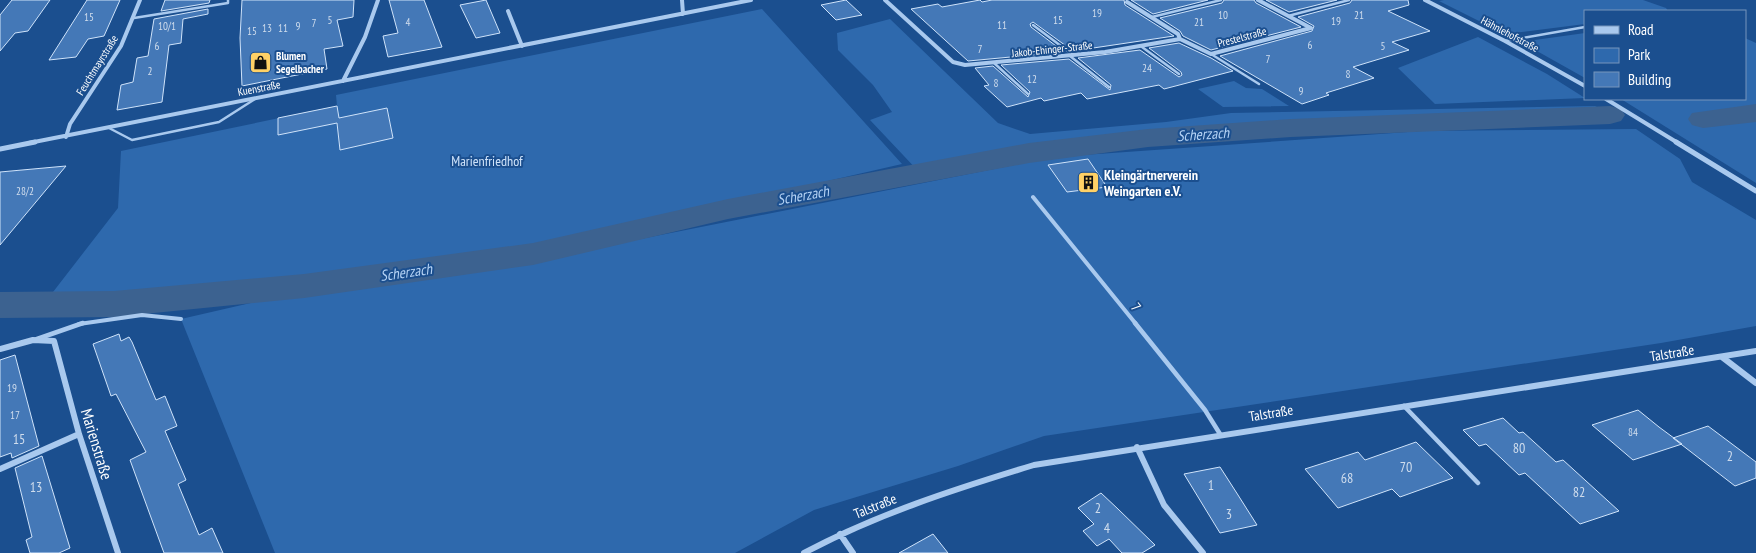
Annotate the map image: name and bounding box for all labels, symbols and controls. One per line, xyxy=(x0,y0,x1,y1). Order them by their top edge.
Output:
house number: 19 xyxy=(1092,6,1102,20)
house number: 10 xyxy=(1218,8,1228,22)
house number: 21 xyxy=(1354,8,1364,22)
house number: 15 xyxy=(84,10,94,24)
legend xyxy=(1584,10,1746,100)
house number: 5 xyxy=(328,13,333,27)
house number: 15 xyxy=(1053,13,1063,27)
street label: Hähnlehofstraße xyxy=(1479,13,1542,55)
house number: 19 xyxy=(1331,14,1341,28)
house number: 4 xyxy=(406,15,411,29)
house number: 21 xyxy=(1194,15,1204,29)
house number: 7 xyxy=(312,16,317,30)
house number: 11 xyxy=(997,18,1007,32)
house number: 10/1 xyxy=(158,19,176,33)
house number: 9 xyxy=(296,19,301,33)
text: Road xyxy=(1628,20,1654,39)
house number: 13 xyxy=(262,21,272,35)
house number: 11 xyxy=(278,21,288,35)
house number: 15 xyxy=(247,24,257,38)
street label: Prestelstraße xyxy=(1216,24,1268,50)
street label: Feuchtmayrstraße xyxy=(73,32,121,98)
street label: Jakob-Ehinger-Straße xyxy=(1010,38,1094,60)
house number: 6 xyxy=(1308,38,1313,52)
house number: 6 xyxy=(155,39,160,53)
house number: 5 xyxy=(1381,39,1386,53)
house number: 7 xyxy=(978,42,983,56)
text: Park xyxy=(1628,45,1650,64)
place label: Blumen Segelbacher xyxy=(276,49,325,76)
shop icon: Blumen Segelbacher xyxy=(248,50,272,74)
house number: 7 xyxy=(1266,52,1271,66)
house number: 24 xyxy=(1142,61,1152,75)
house number: 2 xyxy=(148,64,153,78)
house number: 8 xyxy=(1346,67,1351,81)
text: Building xyxy=(1628,70,1671,89)
house number: 12 xyxy=(1027,72,1037,86)
house number: 8 xyxy=(994,76,999,90)
street label: Kuenstraße xyxy=(236,77,282,99)
house number: 9 xyxy=(1299,84,1304,98)
water label: Scherzach xyxy=(1176,123,1231,145)
park label: Marienfriedhof xyxy=(451,152,523,170)
place label: Kleingärtnerverein Weingarten e.V. xyxy=(1103,166,1198,200)
building icon: Kleingärtnerverein Weingarten e.V. xyxy=(1076,171,1100,195)
water label: Scherzach xyxy=(776,181,832,209)
house number: 28/2 xyxy=(16,184,34,198)
water label: Scherzach xyxy=(379,259,434,285)
street label: 7 xyxy=(1127,299,1145,315)
street label: Talstraße xyxy=(1649,341,1696,365)
house number: 19 xyxy=(7,381,17,395)
street label: Talstraße xyxy=(1248,401,1295,425)
street label: Marienstraße xyxy=(77,406,117,482)
house number: 17 xyxy=(10,408,20,422)
house number: 84 xyxy=(1628,425,1638,439)
house number: 15 xyxy=(13,430,25,448)
house number: 80 xyxy=(1513,439,1525,457)
house number: 2 xyxy=(1727,447,1733,465)
house number: 70 xyxy=(1400,458,1412,476)
house number: 68 xyxy=(1341,469,1353,487)
house number: 1 xyxy=(1208,476,1214,494)
house number: 13 xyxy=(30,478,42,496)
house number: 82 xyxy=(1573,483,1585,501)
street label: Talstraße xyxy=(851,489,899,523)
house number: 2 xyxy=(1095,499,1101,517)
house number: 3 xyxy=(1226,505,1232,523)
house number: 4 xyxy=(1104,519,1111,537)

